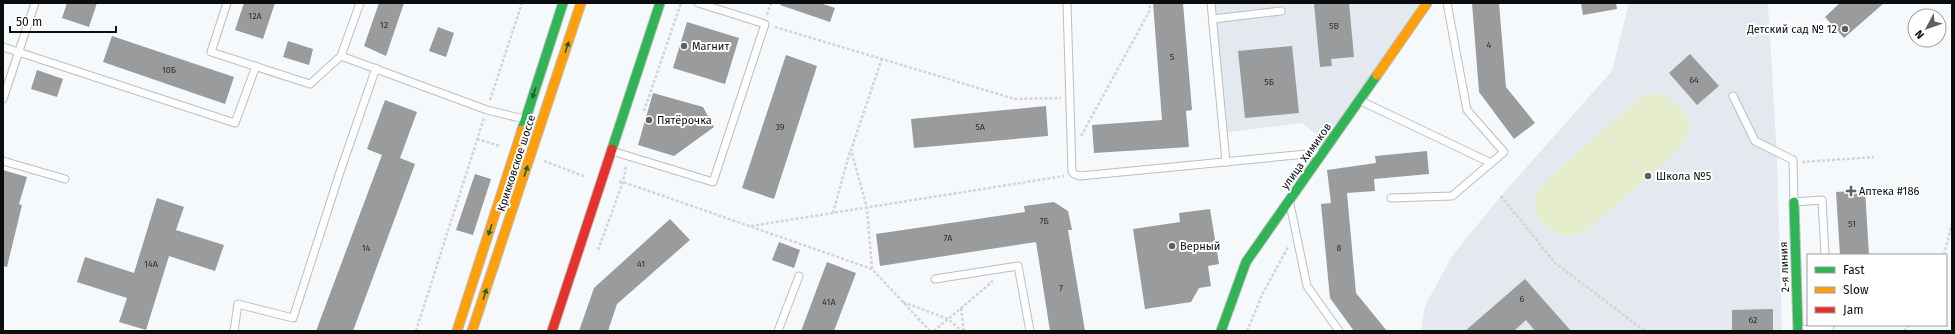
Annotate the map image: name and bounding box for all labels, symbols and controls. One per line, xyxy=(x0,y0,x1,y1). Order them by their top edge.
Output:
scale bar xyxy=(10,8,116,34)
north arrow xyxy=(1907,8,1947,48)
house number: 12А xyxy=(248,11,263,21)
text: 50 m xyxy=(16,15,42,29)
house number: 12 xyxy=(380,20,388,30)
house number: 5В xyxy=(1329,21,1340,31)
place label: Детский сад № 12 xyxy=(1746,23,1837,36)
marker: Детский сад № 12 xyxy=(1840,24,1850,34)
text: N xyxy=(1913,27,1927,41)
place label: Магнит xyxy=(692,40,729,53)
house number: 4 xyxy=(1487,40,1492,50)
one-way arrow xyxy=(564,41,570,53)
marker: Магнит xyxy=(679,41,689,51)
house number: 5 xyxy=(1170,52,1175,62)
house number: 10Б xyxy=(162,65,176,75)
house number: 64 xyxy=(1689,75,1699,85)
house number: 5Б xyxy=(1264,77,1274,87)
one-way arrow xyxy=(530,88,536,100)
street label: Крикковское шоссе xyxy=(495,113,538,213)
place label: Пятёрочка xyxy=(657,114,712,127)
marker: Пятёрочка xyxy=(644,115,654,125)
street label: улица Химиков xyxy=(1279,120,1334,192)
house number: 39 xyxy=(775,122,785,132)
house number: 5А xyxy=(975,122,986,132)
one-way arrow xyxy=(523,164,529,176)
place label: Школа №5 xyxy=(1656,170,1712,183)
marker: Школа №5 xyxy=(1643,171,1653,181)
place label: Аптека #186 xyxy=(1859,185,1919,198)
marker: Аптека #186 xyxy=(1846,186,1856,196)
house number: 7Б xyxy=(1039,216,1049,226)
house number: 51 xyxy=(1848,219,1856,229)
one-way arrow xyxy=(486,225,492,237)
house number: 7А xyxy=(944,233,953,243)
place label: Верный xyxy=(1180,240,1220,253)
marker: Верный xyxy=(1167,241,1177,251)
street label: 2-я линия xyxy=(1777,241,1792,293)
house number: 14 xyxy=(362,243,371,253)
house number: 8 xyxy=(1337,243,1342,253)
legend xyxy=(1807,254,1947,326)
house number: 14А xyxy=(144,259,159,269)
house number: 41 xyxy=(637,259,645,269)
text: Fast xyxy=(1843,263,1865,277)
house number: 7 xyxy=(1059,283,1063,293)
text: Slow xyxy=(1843,283,1869,297)
one-way arrow xyxy=(482,288,488,300)
house number: 6 xyxy=(1520,294,1525,304)
house number: 41А xyxy=(822,297,836,307)
text: Jam xyxy=(1843,303,1863,317)
house number: 62 xyxy=(1748,315,1758,325)

